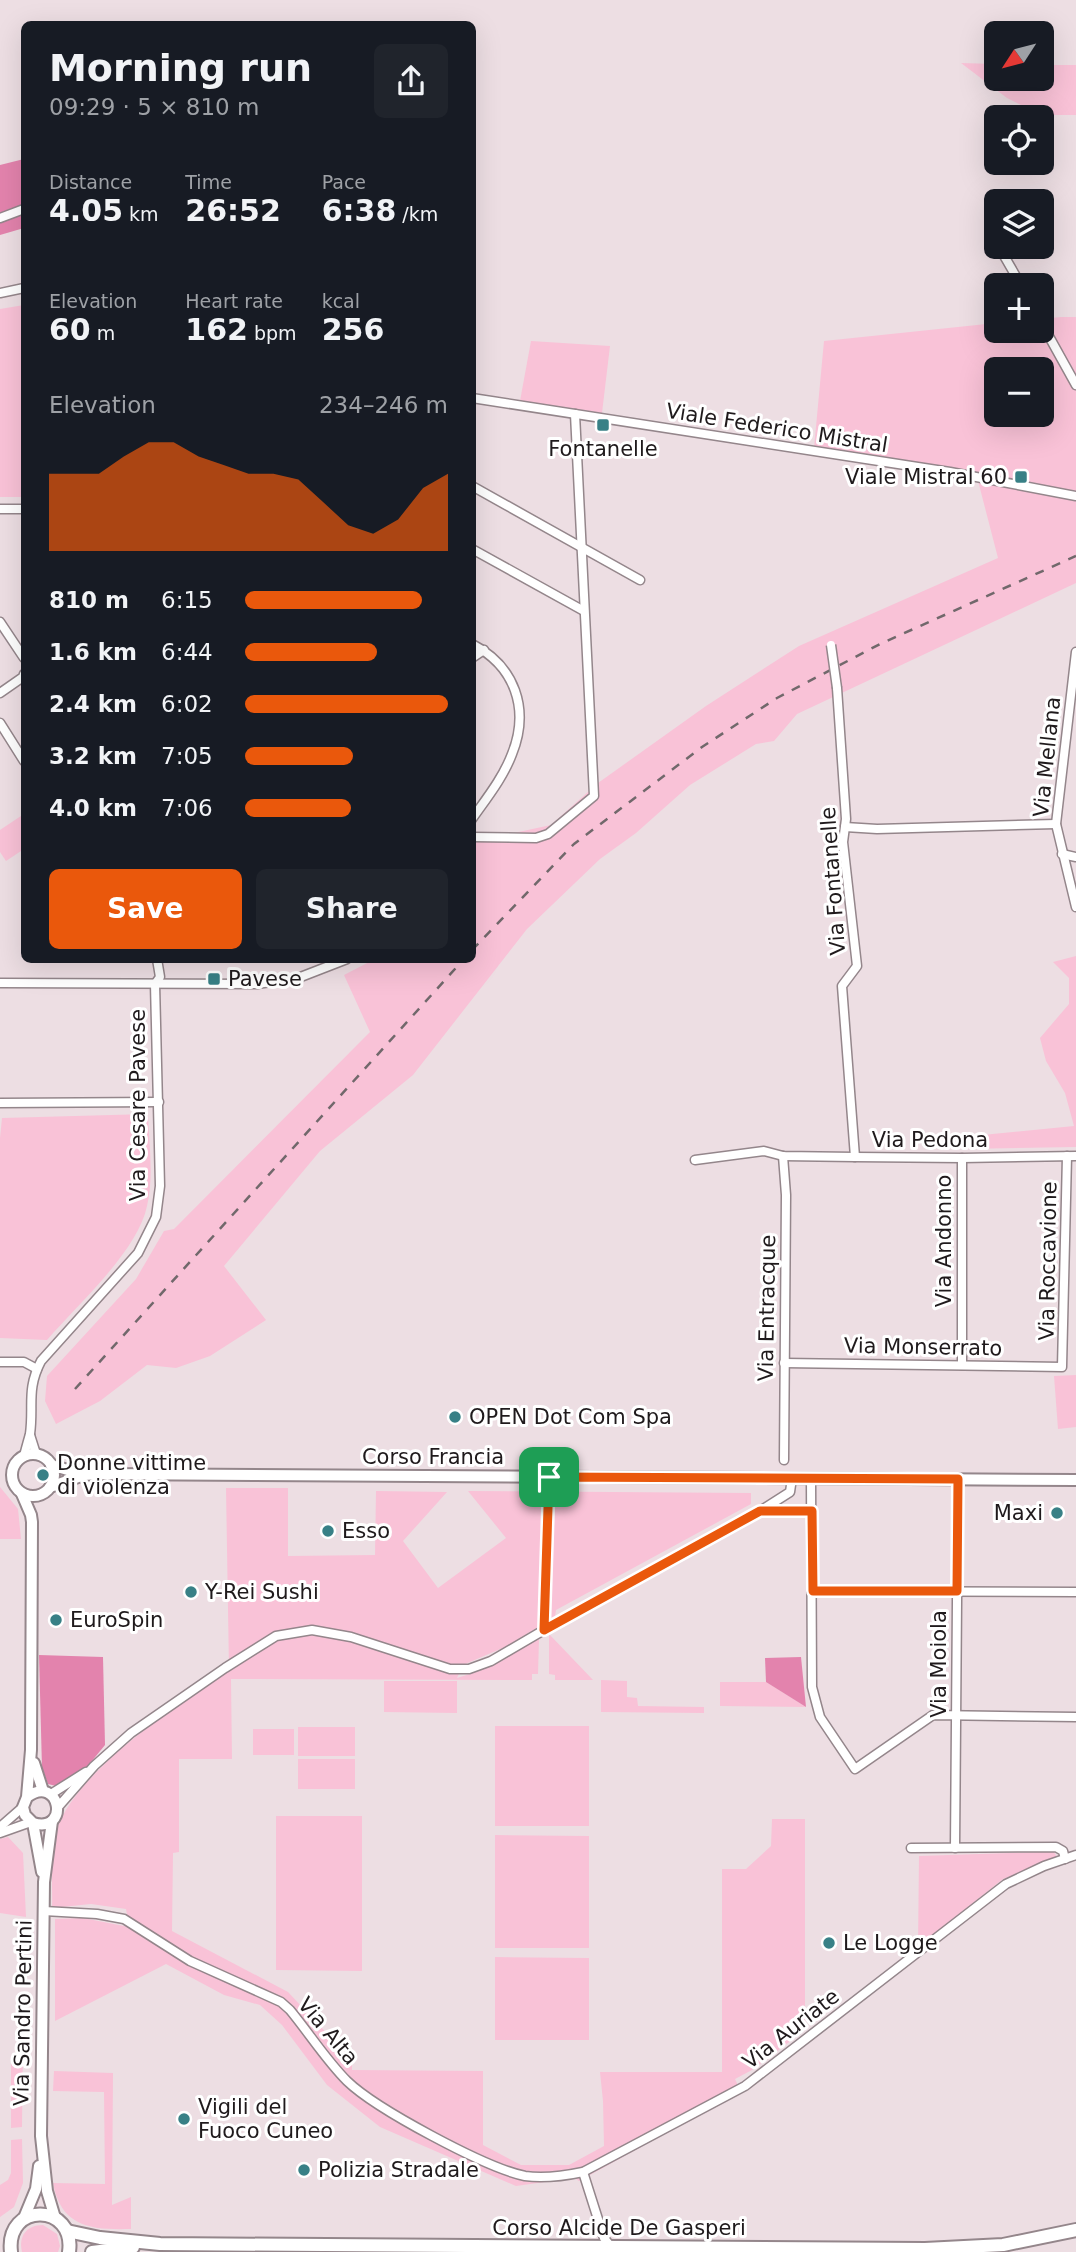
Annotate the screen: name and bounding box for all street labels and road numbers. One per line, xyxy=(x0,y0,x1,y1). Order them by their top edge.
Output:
street label: Viale Federico Mistral xyxy=(664,399,890,457)
street label: Via Mellana xyxy=(1029,696,1065,818)
street label: Via Fontanelle xyxy=(816,806,850,956)
street label: Via Cesare Pavese xyxy=(126,1009,150,1201)
street label: Via Pedona xyxy=(872,1128,988,1152)
street label: Via Andonno xyxy=(932,1175,956,1307)
street label: Via Roccavione xyxy=(1035,1181,1061,1341)
street label: Via Entracque xyxy=(754,1234,780,1382)
street label: Via Monserrato xyxy=(844,1334,1002,1360)
street label: Corso Francia xyxy=(362,1445,504,1469)
street label: Via Moiola xyxy=(927,1610,951,1718)
street label: Via Sandro Pertini xyxy=(9,1920,37,2106)
street label: Via Auriate xyxy=(738,1984,844,2074)
street label: Via Alta xyxy=(293,1992,363,2070)
street label: Corso Alcide De Gasperi xyxy=(492,2216,746,2240)

